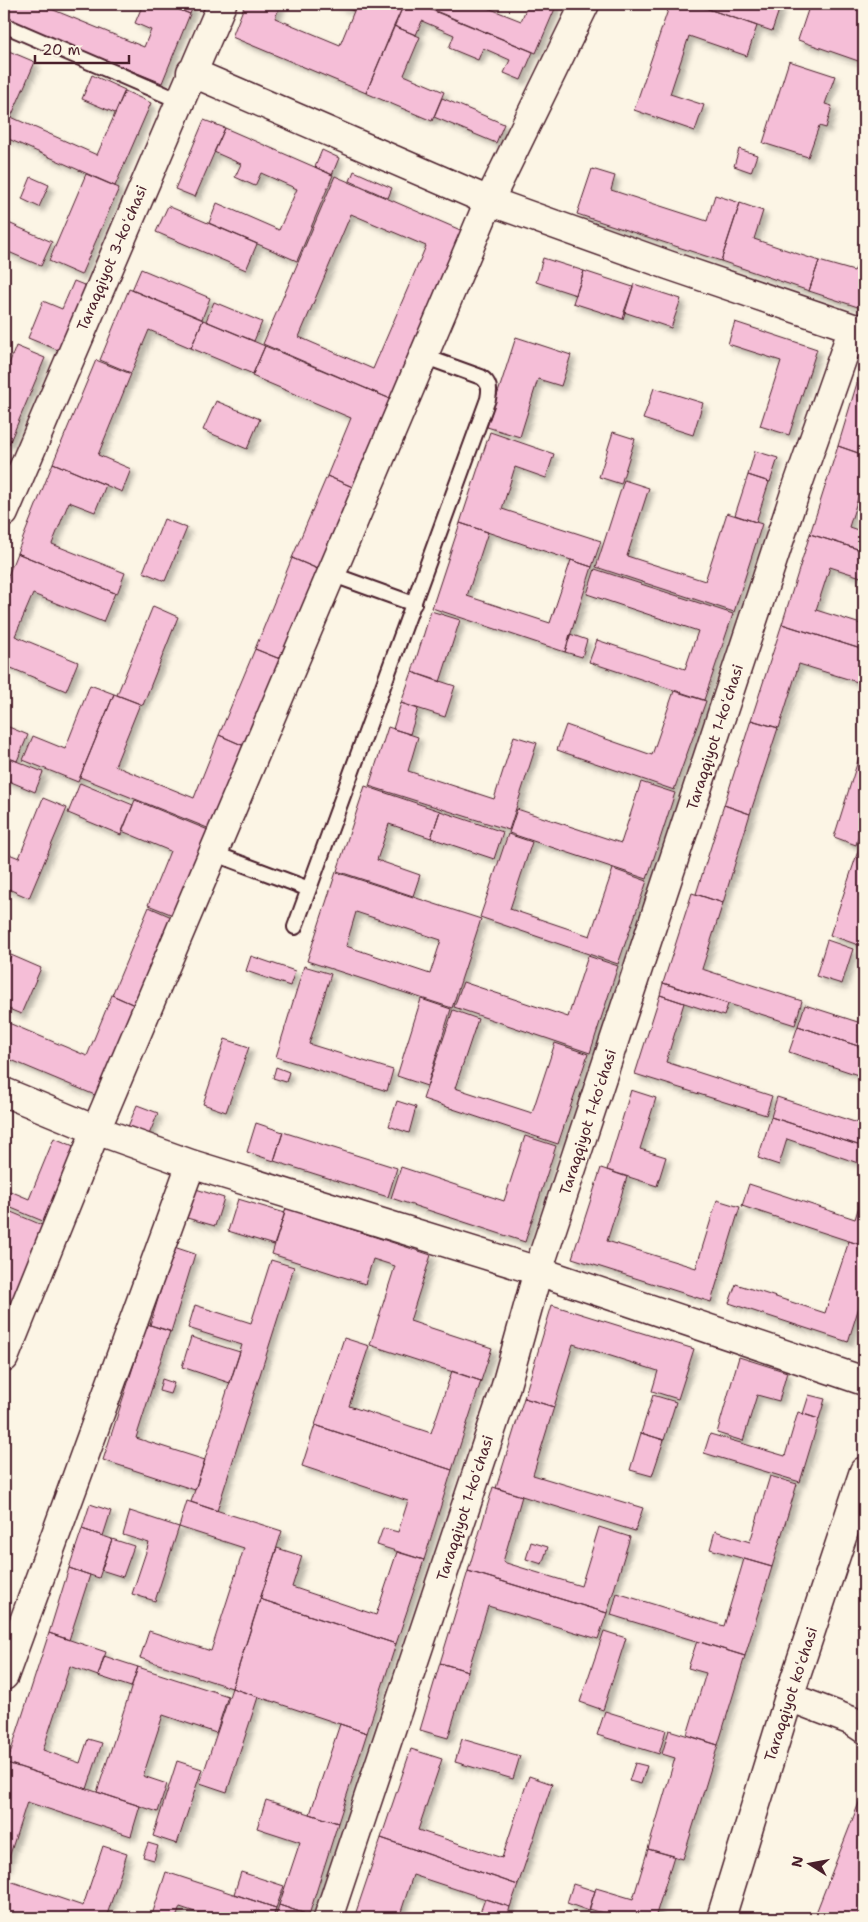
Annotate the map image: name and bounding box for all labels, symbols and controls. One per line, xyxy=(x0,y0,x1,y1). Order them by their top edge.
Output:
scale bar xyxy=(35,32,129,64)
text: 20 m xyxy=(42,40,81,60)
street label: Taraqqiyot 3-koʻchasi xyxy=(72,182,152,334)
street label: Taraqqiyot 1-koʻchasi xyxy=(682,662,748,812)
street label: Taraqqiyot 1-koʻchasi xyxy=(555,1047,621,1197)
street label: Taraqqiyot 1-koʻchasi xyxy=(432,1433,498,1583)
street label: Taraqqiyot koʻchasi xyxy=(760,1624,822,1764)
north arrow xyxy=(786,1840,836,1890)
text: N xyxy=(787,1854,807,1869)

